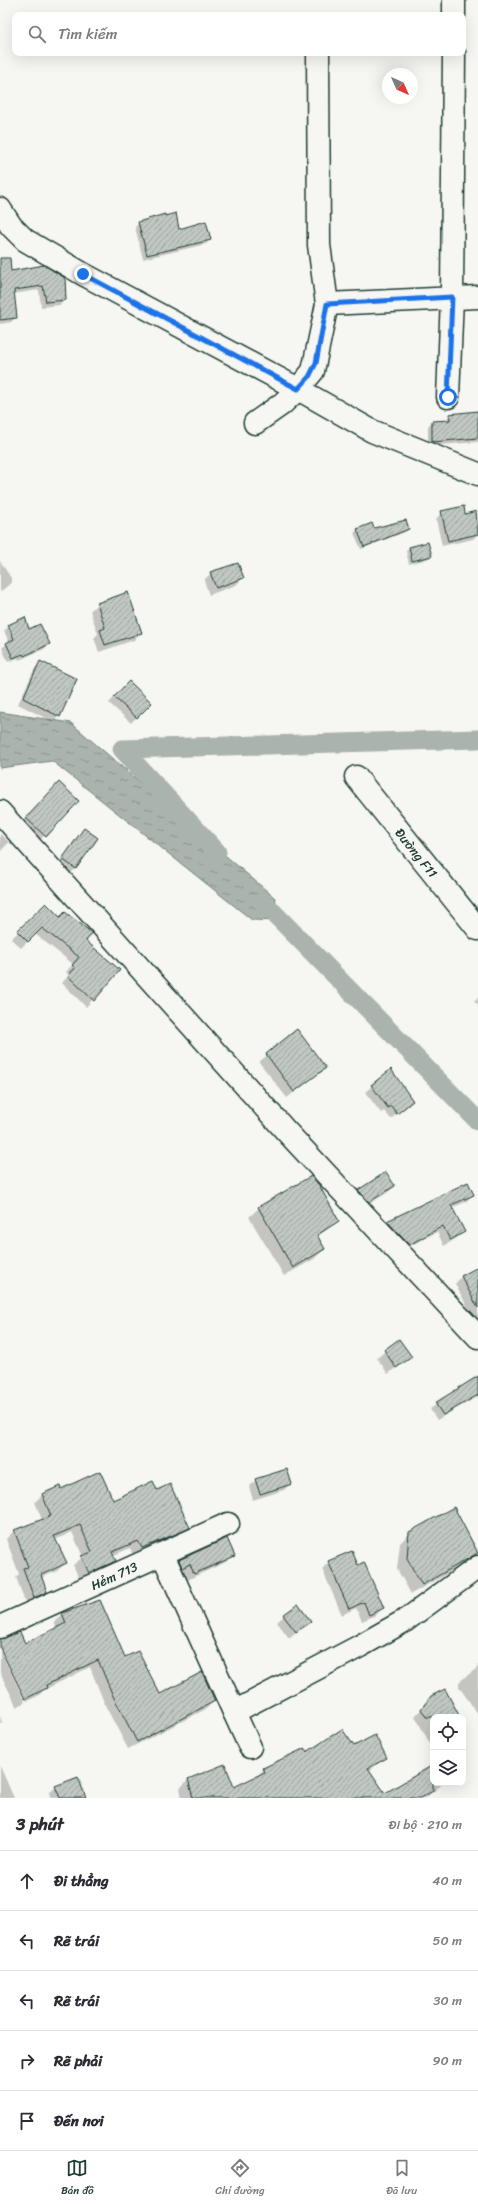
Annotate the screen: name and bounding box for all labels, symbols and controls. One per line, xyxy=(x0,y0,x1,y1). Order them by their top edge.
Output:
search box xyxy=(12,12,466,56)
text: Tìm kiếm xyxy=(58,21,117,47)
icon: search xyxy=(26,23,48,45)
north arrow xyxy=(382,68,418,104)
route end xyxy=(74,265,92,283)
route start xyxy=(439,388,457,406)
street label: Đường F11 xyxy=(389,823,444,883)
street label: Hẻm 713 xyxy=(87,1555,141,1596)
map controls xyxy=(430,1714,466,1786)
button: locate xyxy=(430,1714,466,1750)
button: layers xyxy=(430,1750,466,1786)
text: 3 phút xyxy=(16,1809,64,1839)
text: Đi bộ · 210 m xyxy=(389,1813,462,1836)
text: Đi thẳng xyxy=(54,1868,109,1894)
text: 40 m xyxy=(432,1869,462,1892)
icon: ahead xyxy=(16,1870,38,1892)
text: Rẽ trái xyxy=(54,1928,99,1954)
text: 50 m xyxy=(432,1929,462,1952)
icon: left xyxy=(16,1930,38,1952)
text: Rẽ trái xyxy=(54,1988,99,2014)
text: 30 m xyxy=(433,1989,462,2012)
icon: left xyxy=(16,1990,38,2012)
text: Rẽ phải xyxy=(54,2048,102,2074)
text: 90 m xyxy=(432,2049,462,2072)
icon: right xyxy=(16,2050,38,2072)
text: Đến nơi xyxy=(54,2108,104,2134)
icon: arrive xyxy=(16,2110,38,2132)
tab: Bản đồ xyxy=(61,2157,94,2200)
tab: Chỉ đường xyxy=(215,2157,264,2200)
tab: Đã lưu xyxy=(386,2157,417,2200)

